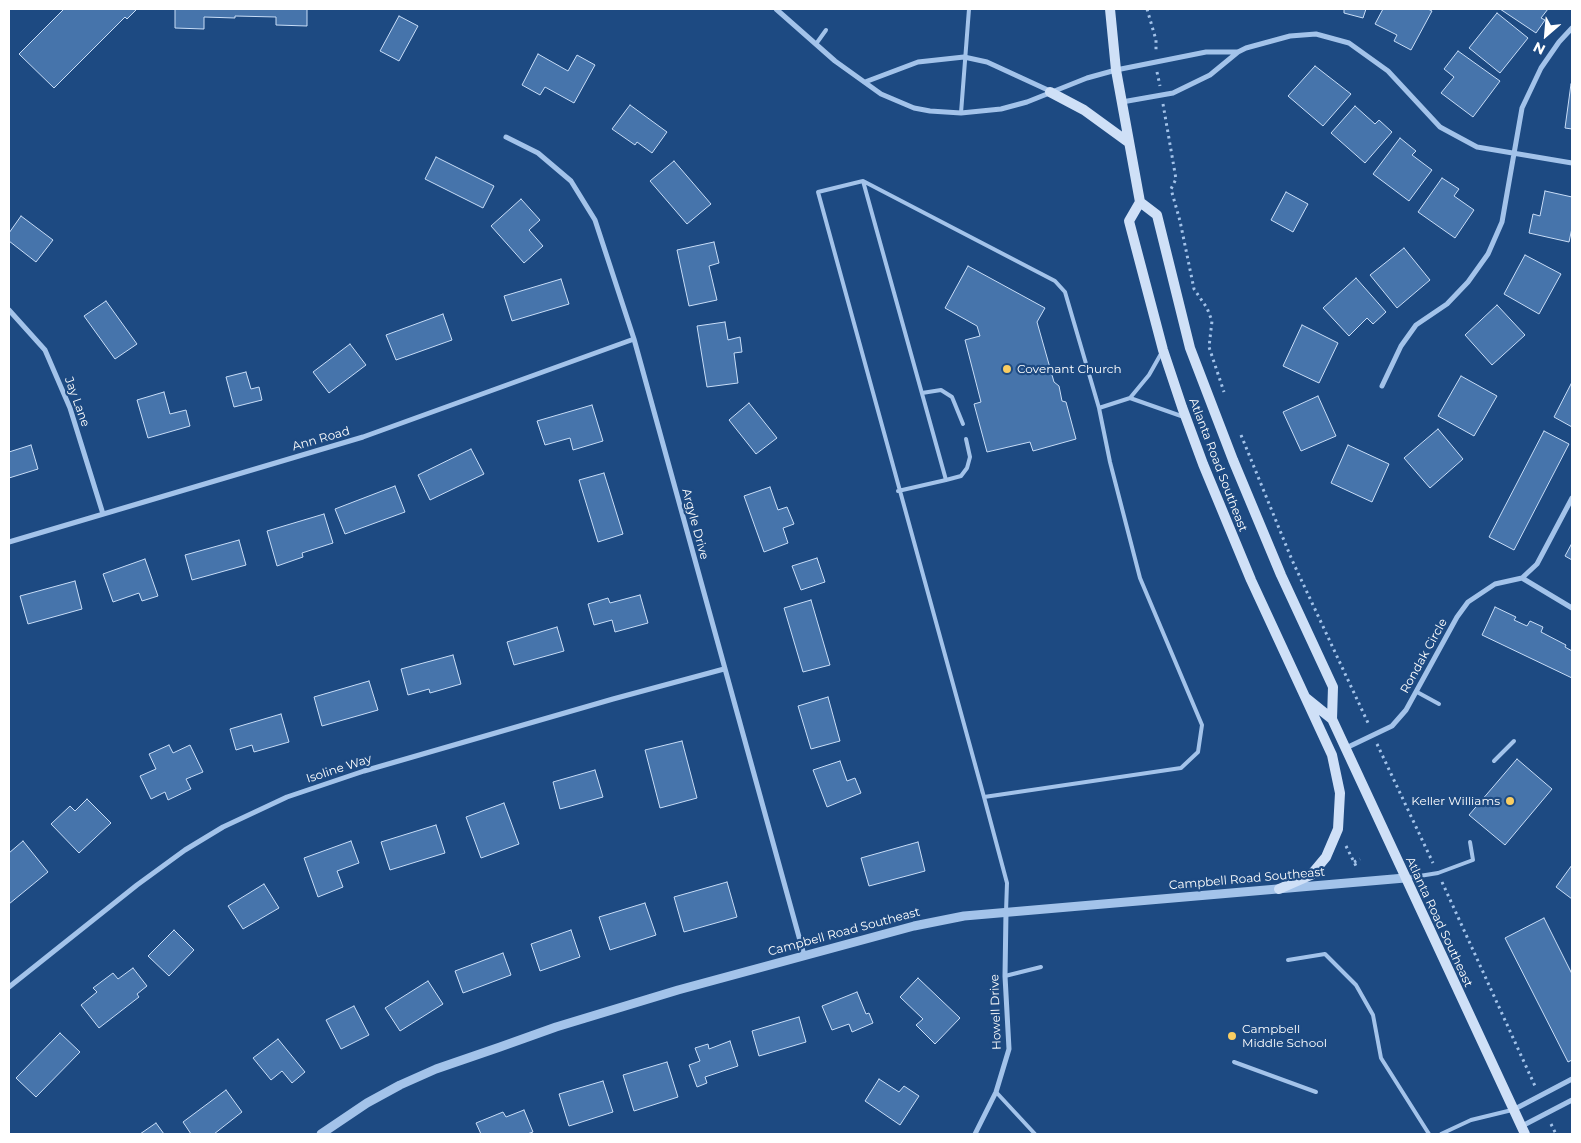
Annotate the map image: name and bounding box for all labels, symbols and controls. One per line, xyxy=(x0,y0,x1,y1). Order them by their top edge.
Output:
north arrow xyxy=(1521,10,1571,60)
text: N xyxy=(1530,38,1548,59)
place label: Covenant Church xyxy=(1017,362,1122,376)
marker: Covenant Church xyxy=(1001,363,1013,375)
street label: Jay Lane xyxy=(61,375,93,429)
street label: Atlanta Road Southeast xyxy=(1186,396,1250,534)
street label: Ann Road xyxy=(290,424,352,454)
street label: Argyle Drive xyxy=(679,487,711,561)
street label: Rondak Circle xyxy=(1397,616,1451,696)
street label: Isoline Way xyxy=(304,752,374,786)
place label: Keller Williams xyxy=(1411,794,1500,808)
marker: Keller Williams xyxy=(1504,795,1516,807)
street label: Atlanta Road Southeast xyxy=(1402,855,1476,989)
street label: Campbell Road Southeast xyxy=(1168,865,1326,893)
street label: Campbell Road Southeast xyxy=(766,905,922,959)
street label: Howell Drive xyxy=(987,974,1005,1050)
place label: Campbell Middle School xyxy=(1242,1022,1327,1050)
marker: Campbell Middle School xyxy=(1226,1030,1238,1042)

